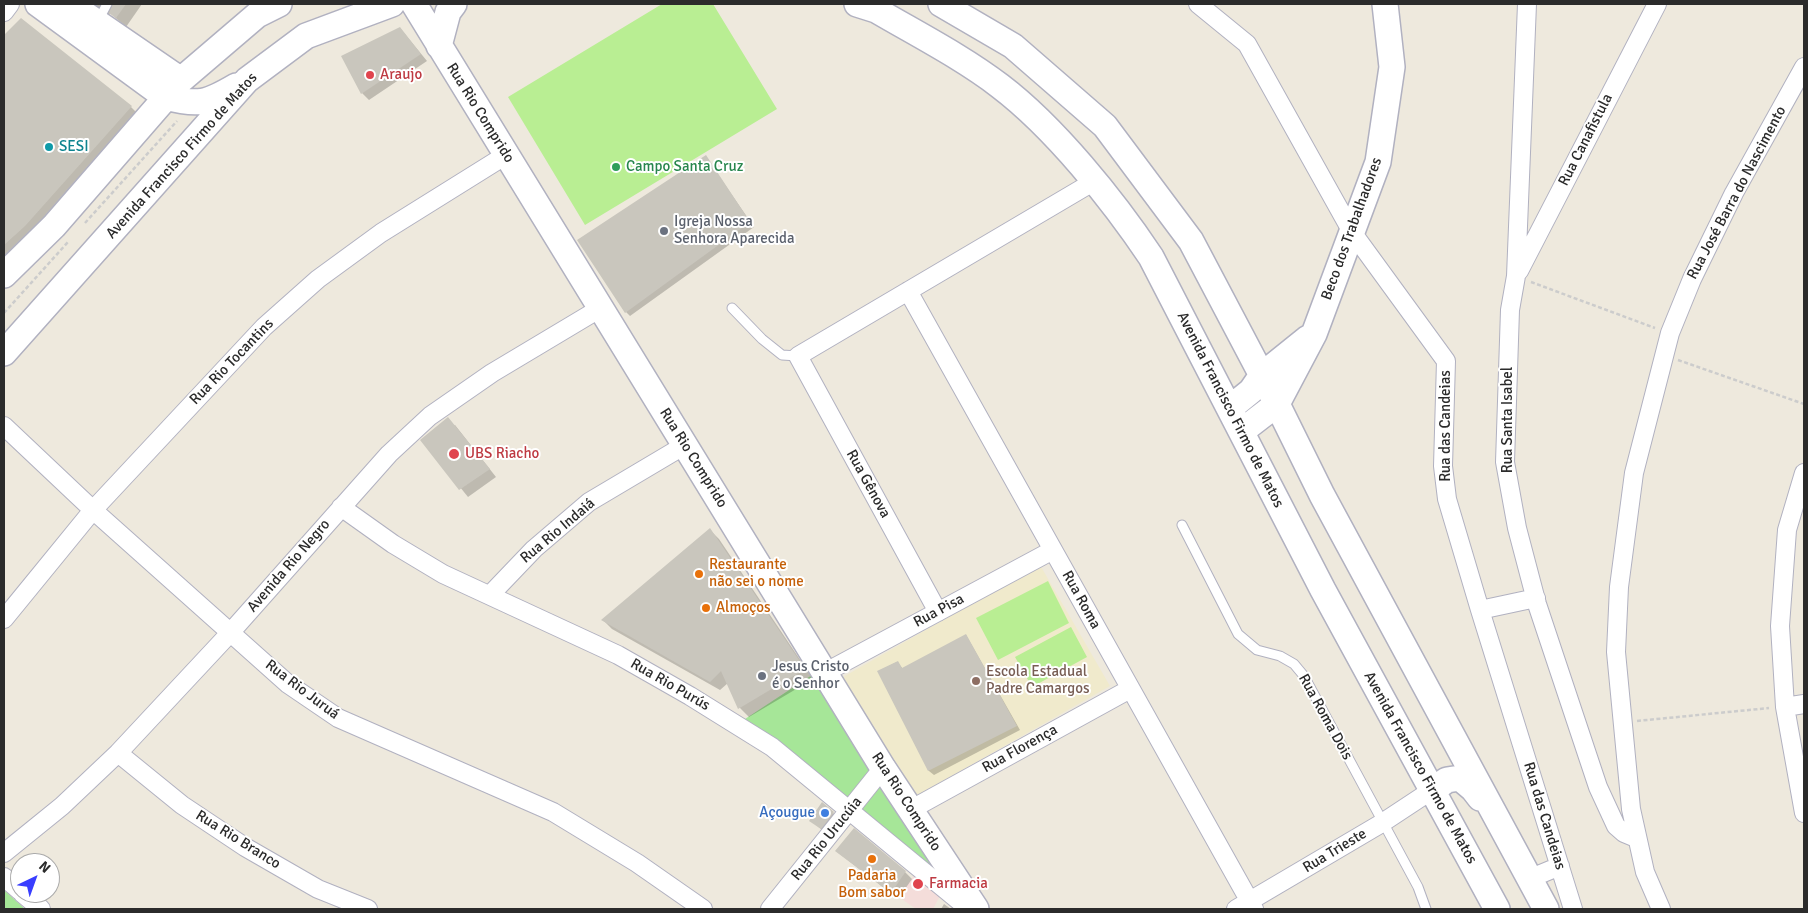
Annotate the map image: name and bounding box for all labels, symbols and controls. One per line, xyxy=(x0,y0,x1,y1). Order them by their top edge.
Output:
street label: Rua Rio Comprido xyxy=(442,60,518,166)
place label: Araujo xyxy=(380,66,422,84)
street label: Avenida Francisco Firmo de Matos xyxy=(103,69,261,243)
marker: Araujo xyxy=(364,69,376,81)
street label: Rua Canafistula xyxy=(1555,91,1617,189)
street label: Rua José Barra do Nascimento xyxy=(1684,103,1790,283)
place label: SESI xyxy=(59,138,89,156)
marker: SESI xyxy=(43,141,55,153)
street label: Beco dos Trabalhadores xyxy=(1318,155,1386,303)
place label: Campo Santa Cruz xyxy=(626,158,743,176)
marker: Campo Santa Cruz xyxy=(610,161,622,173)
place label: Igreja Nossa Senhora Aparecida xyxy=(674,213,795,248)
marker: Igreja Nossa Senhora Aparecida xyxy=(658,225,670,237)
street label: Avenida Francisco Firmo de Matos xyxy=(1173,309,1287,511)
street label: Rua Rio Tocantins xyxy=(186,315,278,409)
street label: Rua Santa Isabel xyxy=(1499,367,1517,473)
street label: Rua das Candeias xyxy=(1437,370,1455,482)
street label: Rua Rio Comprido xyxy=(655,405,731,511)
place label: UBS Riacho xyxy=(465,445,539,463)
marker: UBS Riacho xyxy=(447,447,461,461)
street label: Rua Gênova xyxy=(842,447,894,521)
street label: Rua Rio Indaiá xyxy=(517,495,599,567)
street label: Avenida Rio Negro xyxy=(244,516,334,616)
place label: Restaurante não sei o nome xyxy=(709,556,804,591)
marker: Restaurante não sei o nome xyxy=(693,568,705,580)
street label: Rua Roma xyxy=(1058,568,1104,632)
street label: Rua Pisa xyxy=(911,590,967,632)
place label: Almoços xyxy=(716,599,771,617)
marker: Almoços xyxy=(700,602,712,614)
street label: Rua Rio Purús xyxy=(627,655,713,715)
street label: Rua Rio Juruá xyxy=(261,656,343,724)
place label: Jesus Cristo é o Senhor xyxy=(772,658,849,693)
place label: Escola Estadual Padre Camargos xyxy=(986,663,1090,698)
street label: Avenida Francisco Firmo de Matos xyxy=(1360,669,1480,867)
marker: Jesus Cristo é o Senhor xyxy=(756,670,768,682)
street label: Rua Roma Dois xyxy=(1294,671,1356,763)
marker: Escola Estadual Padre Camargos xyxy=(970,675,982,687)
street label: Rua Florença xyxy=(979,721,1061,777)
street label: Rua Rio Comprido xyxy=(867,749,945,855)
street label: Rua das Candeias xyxy=(1519,760,1569,872)
street label: Rua Rio Urucúia xyxy=(788,793,866,885)
place label: Açougue xyxy=(759,804,815,822)
street label: Rua Rio Branco xyxy=(192,807,284,873)
marker: Açougue xyxy=(819,807,831,819)
street label: Rua Trieste xyxy=(1300,825,1370,877)
north arrow xyxy=(10,853,60,903)
marker: Padaria Bom sabor xyxy=(866,853,878,865)
text: N xyxy=(35,858,54,877)
place label: Padaria Bom sabor xyxy=(838,867,906,902)
place label: Farmacia xyxy=(929,875,988,893)
marker: Farmacia xyxy=(911,877,925,891)

